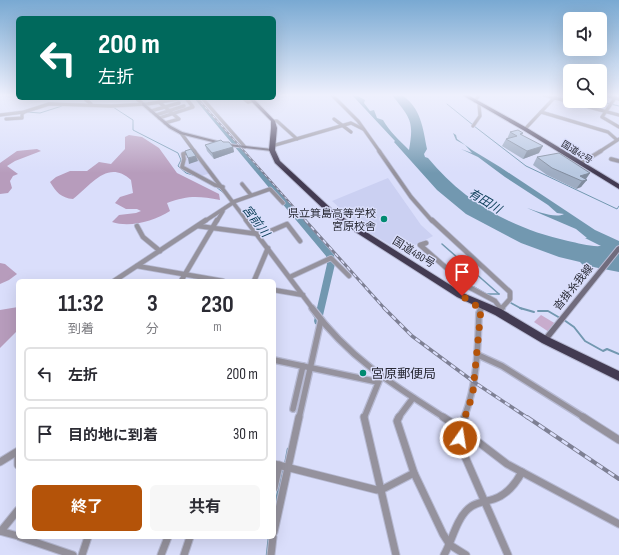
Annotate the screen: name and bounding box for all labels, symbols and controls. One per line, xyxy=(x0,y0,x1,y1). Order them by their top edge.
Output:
map controls xyxy=(563,12,607,108)
button: sound xyxy=(563,12,607,56)
text: 200 m xyxy=(98,28,160,61)
icon: left xyxy=(32,32,84,84)
button: search xyxy=(563,64,607,108)
text: 左折 xyxy=(98,67,134,88)
street label: 国道42号 xyxy=(559,139,594,166)
water label: 有田川 xyxy=(465,186,506,218)
water label: 宮前川 xyxy=(239,202,274,242)
place label: 県立箕島高等学校 宮原校舎 xyxy=(288,207,376,233)
marker: 県立箕島高等学校 宮原校舎 xyxy=(379,214,389,224)
street label: 国道480号 xyxy=(390,234,437,270)
pin xyxy=(445,255,479,296)
icon: arrive xyxy=(451,261,473,283)
street label: 沓掛糸我線 xyxy=(551,262,596,313)
text: 11:32 xyxy=(58,289,104,318)
text: 3 xyxy=(147,289,158,318)
text: 230 xyxy=(201,290,234,319)
text: m xyxy=(213,319,222,335)
text: 到着 xyxy=(68,321,94,337)
text: 分 xyxy=(146,321,159,337)
icon: left xyxy=(34,363,56,385)
text: 200 m xyxy=(226,365,258,384)
text: 左折 xyxy=(68,366,98,385)
place label: 宮原郵便局 xyxy=(371,366,436,382)
marker: 宮原郵便局 xyxy=(358,368,368,378)
position arrow xyxy=(439,417,481,459)
icon: arrive xyxy=(34,423,56,445)
text: 30 m xyxy=(233,425,258,444)
text: 目的地に到着 xyxy=(68,426,158,445)
button: 終了 xyxy=(32,485,142,531)
button: 共有 xyxy=(150,485,260,531)

